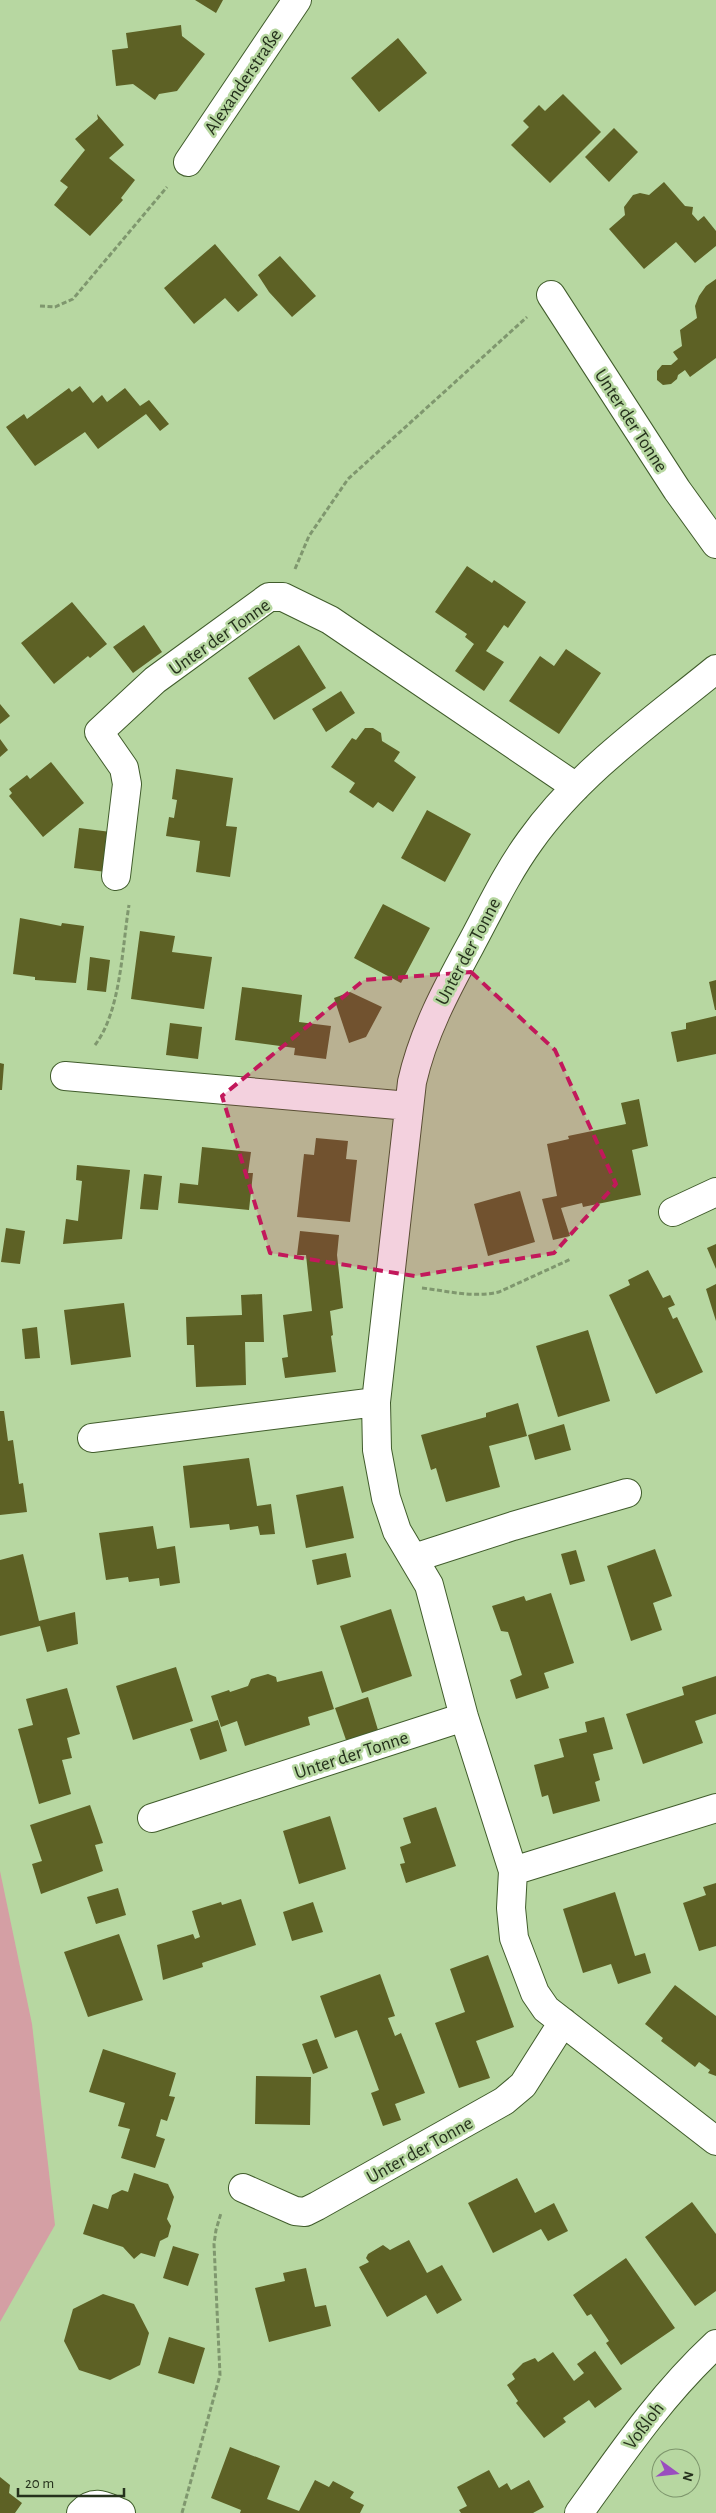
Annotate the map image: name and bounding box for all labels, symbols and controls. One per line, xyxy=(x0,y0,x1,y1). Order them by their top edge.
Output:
street label: Alexanderstraße xyxy=(201,26,285,138)
street label: Unter der Tonne xyxy=(591,366,671,476)
street label: Unter der Tonne xyxy=(166,595,274,679)
street label: Unter der Tonne xyxy=(432,895,505,1008)
street label: Unter der Tonne xyxy=(292,1728,411,1783)
street label: Unter der Tonne xyxy=(363,2113,476,2187)
street label: Voßloh xyxy=(621,2399,668,2453)
north arrow xyxy=(651,2448,701,2498)
scale bar xyxy=(18,2466,124,2498)
text: N xyxy=(680,2470,696,2483)
text: 20 m xyxy=(25,2476,54,2491)

